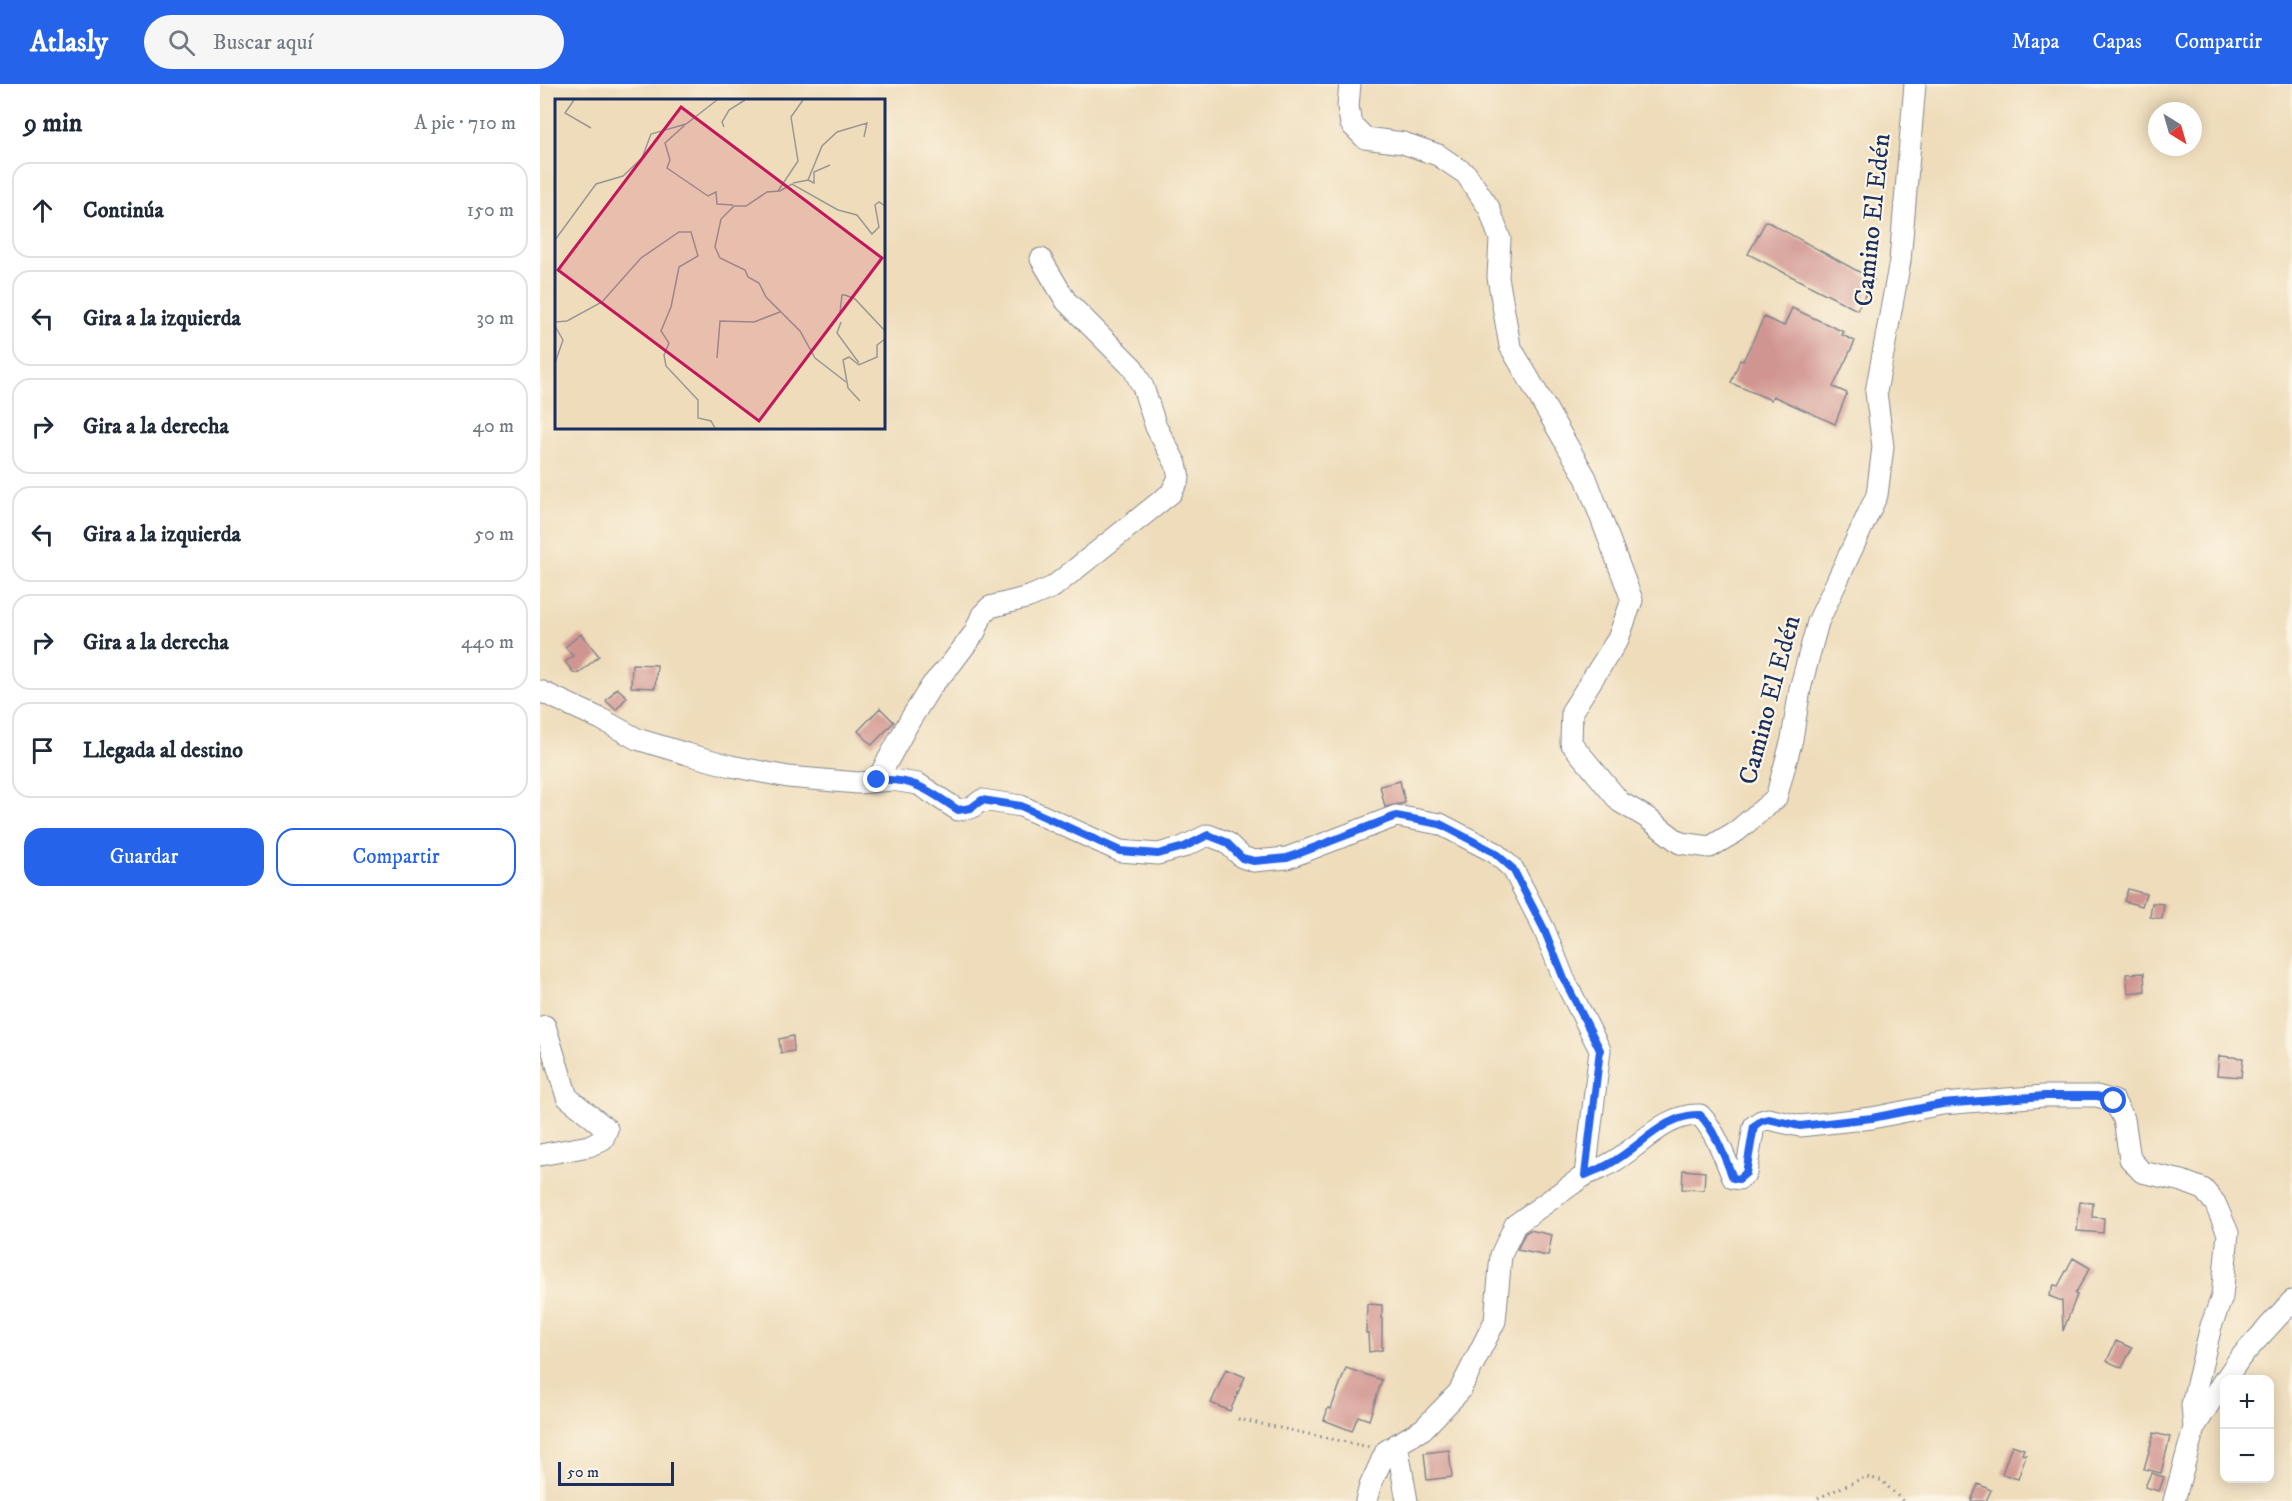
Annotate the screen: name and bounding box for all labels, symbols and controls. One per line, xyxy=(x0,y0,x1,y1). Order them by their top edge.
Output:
search box xyxy=(144,15,564,69)
text: Atlasly xyxy=(30,25,108,60)
icon: search xyxy=(165,26,198,59)
text: Buscar aquí xyxy=(213,29,313,56)
text: Mapa xyxy=(2012,29,2059,55)
text: Capas xyxy=(2092,29,2142,55)
text: Compartir xyxy=(2175,29,2262,55)
inset map xyxy=(555,99,885,429)
north arrow xyxy=(2148,102,2202,156)
text: 9 min xyxy=(24,107,82,140)
text: A pie · 710 m xyxy=(414,111,516,136)
street label: Camino El Edén xyxy=(1848,131,1899,308)
icon: ahead xyxy=(26,194,59,227)
text: Continúa xyxy=(83,197,164,224)
text: 150 m xyxy=(467,198,514,223)
icon: left xyxy=(26,302,59,335)
text: Gira a la izquierda xyxy=(83,305,241,332)
text: 30 m xyxy=(476,306,514,331)
icon: right xyxy=(26,410,59,443)
text: Gira a la derecha xyxy=(83,413,229,440)
text: 40 m xyxy=(472,414,514,439)
icon: left xyxy=(26,518,59,551)
text: Gira a la izquierda xyxy=(83,521,241,548)
text: 50 m xyxy=(474,522,514,547)
street label: Camino El Edén xyxy=(1732,611,1809,788)
icon: right xyxy=(26,626,59,659)
text: Gira a la derecha xyxy=(83,629,229,656)
text: 440 m xyxy=(461,630,514,655)
icon: arrive xyxy=(26,734,59,767)
text: Llegada al destino xyxy=(83,737,243,764)
route end xyxy=(863,766,889,792)
button: Guardar xyxy=(24,828,264,886)
button: Compartir xyxy=(276,828,516,886)
route start xyxy=(2100,1087,2126,1113)
map controls xyxy=(2220,1375,2274,1483)
button: + xyxy=(2220,1375,2274,1429)
button: − xyxy=(2220,1429,2274,1483)
scale bar xyxy=(558,1459,674,1486)
text: 50 m xyxy=(567,1462,599,1482)

